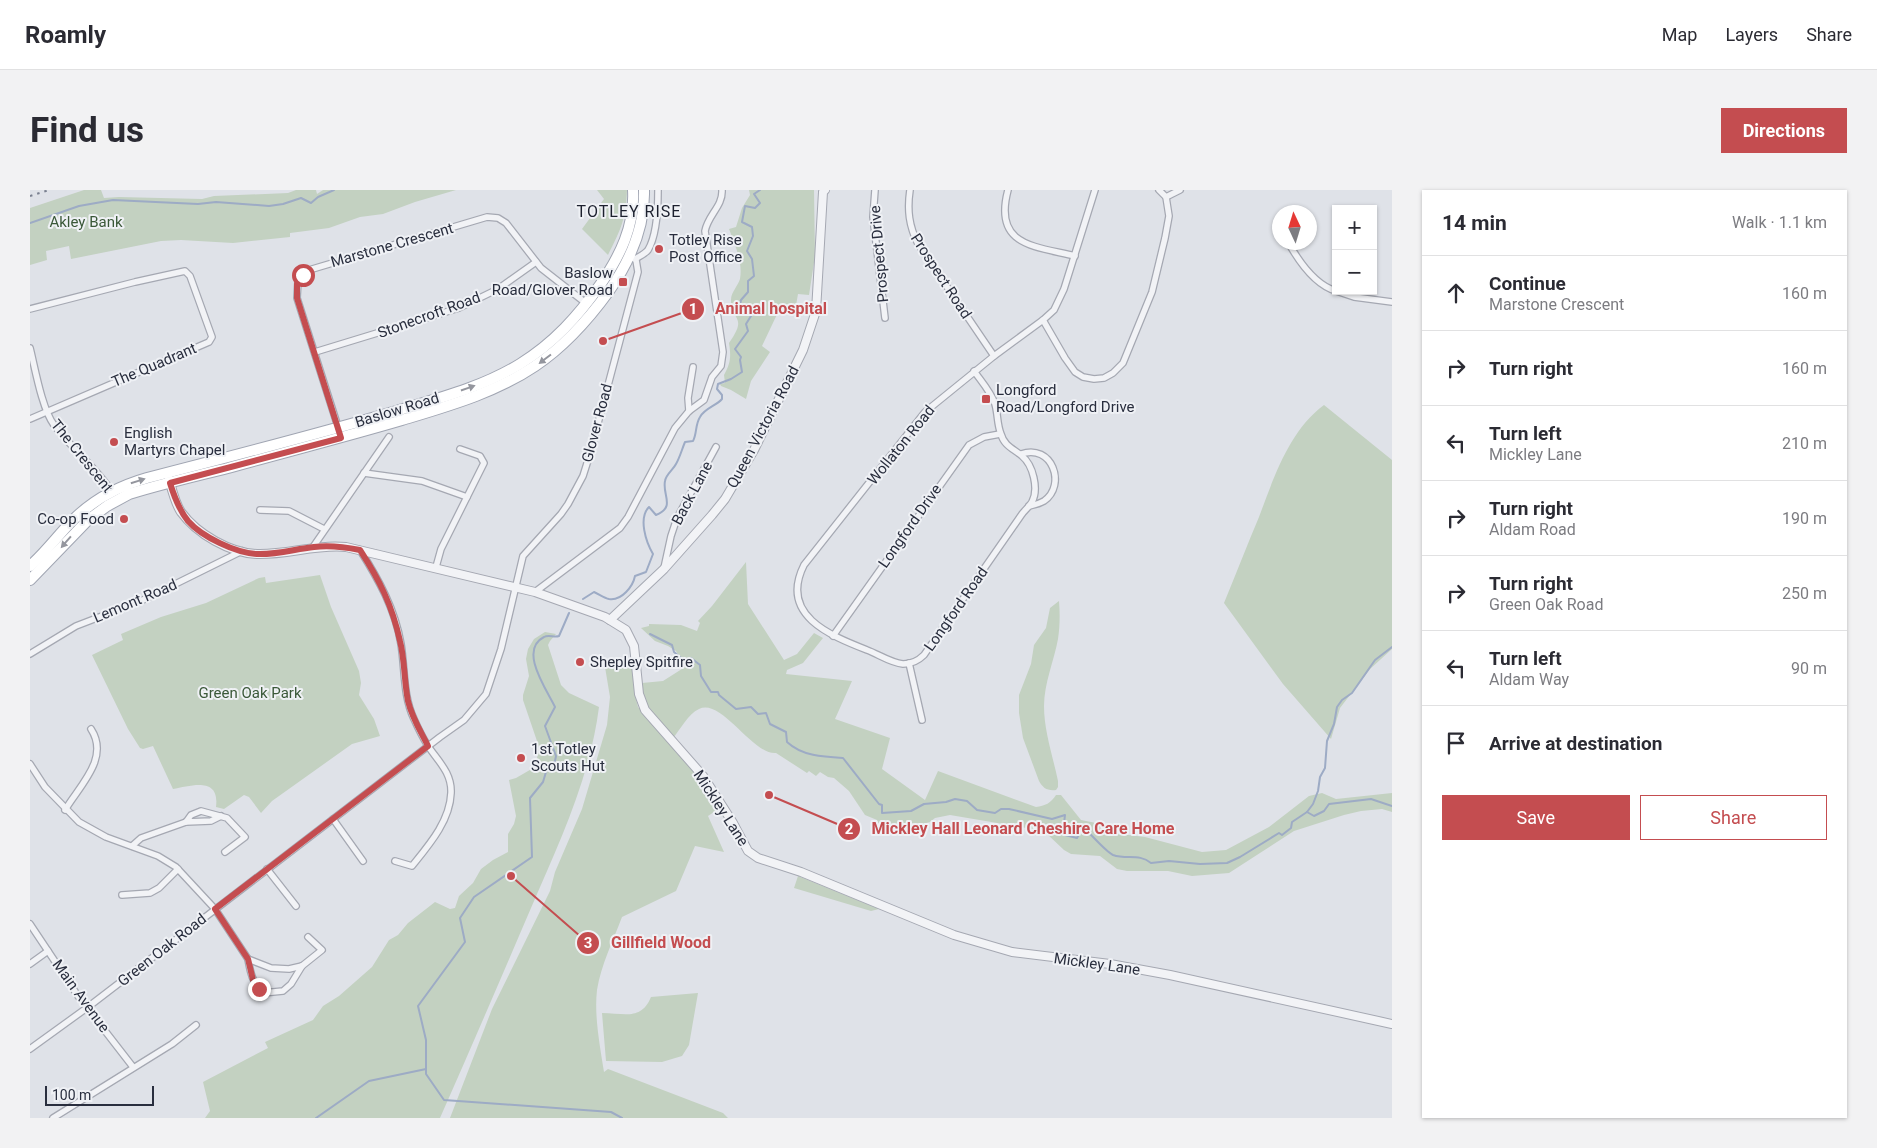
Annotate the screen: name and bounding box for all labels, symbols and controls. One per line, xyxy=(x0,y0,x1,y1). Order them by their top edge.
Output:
text: Roamly xyxy=(25,21,106,49)
text: Map xyxy=(1662,24,1697,45)
text: Layers xyxy=(1725,24,1778,45)
text: Share xyxy=(1806,24,1852,45)
button: Directions xyxy=(1721,108,1847,153)
text: Find us xyxy=(30,110,144,151)
district label: TOTLEY RISE xyxy=(577,202,681,221)
street label: Prospect Drive xyxy=(866,205,892,303)
north arrow xyxy=(1272,205,1317,250)
map controls xyxy=(1332,205,1377,295)
button: + xyxy=(1332,205,1377,250)
text: 14 min xyxy=(1442,211,1507,235)
park label: Akley Bank xyxy=(49,213,123,231)
text: Walk · 1.1 km xyxy=(1732,213,1827,232)
street label: Marstone Crescent xyxy=(329,219,455,271)
street label: Prospect Road xyxy=(907,230,975,322)
place label: Totley Rise Post Office xyxy=(669,231,742,266)
marker: Totley Rise Post Office xyxy=(653,243,665,255)
button: − xyxy=(1332,250,1377,295)
route start xyxy=(292,264,315,287)
place label: Baslow Road/Glover Road xyxy=(492,264,613,299)
text: Continue xyxy=(1489,272,1566,295)
marker: Baslow Road/Glover Road xyxy=(617,276,629,288)
icon: ahead xyxy=(1442,279,1470,307)
text: 160 m xyxy=(1782,284,1827,303)
street label: Stonecroft Road xyxy=(375,288,483,342)
callout: Animal hospital xyxy=(680,293,837,324)
text: Marstone Crescent xyxy=(1489,295,1624,314)
text: Animal hospital xyxy=(715,299,827,318)
text: 1 xyxy=(689,300,697,318)
street label: The Quadrant xyxy=(109,339,199,391)
one-way arrow xyxy=(539,353,552,364)
icon: right xyxy=(1442,354,1470,382)
text: Turn right xyxy=(1489,357,1573,380)
text: 160 m xyxy=(1782,359,1827,378)
street label: Queen Victoria Road xyxy=(723,363,803,491)
place label: Longford Road/Longford Drive xyxy=(996,381,1135,416)
street label: Glover Road xyxy=(578,382,616,464)
one-way arrow xyxy=(461,384,476,391)
street label: Baslow Road xyxy=(353,389,441,431)
marker: Longford Road/Longford Drive xyxy=(980,393,992,405)
street label: Wollaton Road xyxy=(864,402,938,488)
street label: The Crescent xyxy=(47,416,117,496)
text: Turn left xyxy=(1489,422,1562,445)
place label: English Martyrs Chapel xyxy=(124,424,225,459)
icon: left xyxy=(1442,429,1470,457)
text: 210 m xyxy=(1782,434,1827,453)
marker: English Martyrs Chapel xyxy=(108,436,120,448)
text: Mickley Lane xyxy=(1489,445,1582,464)
street label: Back Lane xyxy=(668,458,716,528)
one-way arrow xyxy=(131,476,146,484)
street label: Longford Drive xyxy=(875,481,945,571)
text: Turn right xyxy=(1489,497,1573,520)
icon: right xyxy=(1442,504,1470,532)
text: 190 m xyxy=(1782,509,1827,528)
place label: Co-op Food xyxy=(37,510,114,528)
marker: Co-op Food xyxy=(118,513,130,525)
text: Aldam Road xyxy=(1489,520,1576,539)
one-way arrow xyxy=(61,536,72,548)
street label: Longford Road xyxy=(920,563,992,655)
text: Turn right xyxy=(1489,572,1573,595)
street label: Lemont Road xyxy=(90,575,180,627)
icon: right xyxy=(1442,579,1470,607)
text: 250 m xyxy=(1782,584,1827,603)
text: Green Oak Road xyxy=(1489,595,1603,614)
text: Turn left xyxy=(1489,647,1562,670)
place label: Shepley Spitfire xyxy=(590,653,693,671)
icon: left xyxy=(1442,654,1470,682)
marker: Shepley Spitfire xyxy=(574,656,586,668)
text: 90 m xyxy=(1791,659,1827,678)
text: Aldam Way xyxy=(1489,670,1569,689)
park label: Green Oak Park xyxy=(198,684,302,702)
icon: arrive xyxy=(1442,729,1470,757)
text: Arrive at destination xyxy=(1489,732,1662,755)
place label: 1st Totley Scouts Hut xyxy=(531,740,605,775)
marker: 1st Totley Scouts Hut xyxy=(515,752,527,764)
street label: Mickley Lane xyxy=(690,767,752,849)
button: Save xyxy=(1442,795,1630,840)
button: Share xyxy=(1640,795,1827,840)
callout: Mickley Hall Leonard Cheshire Care Home xyxy=(836,813,1184,844)
text: Mickley Hall Leonard Cheshire Care Home xyxy=(872,819,1175,838)
text: 2 xyxy=(845,820,854,838)
street label: Green Oak Road xyxy=(114,910,210,990)
callout: Gillfield Wood xyxy=(576,927,721,958)
text: Gillfield Wood xyxy=(611,933,711,952)
text: 3 xyxy=(584,934,592,952)
street label: Mickley Lane xyxy=(1053,949,1141,979)
street label: Main Avenue xyxy=(48,956,114,1036)
route end xyxy=(248,978,271,1001)
scale bar xyxy=(45,1083,154,1106)
text: 100 m xyxy=(52,1087,91,1103)

